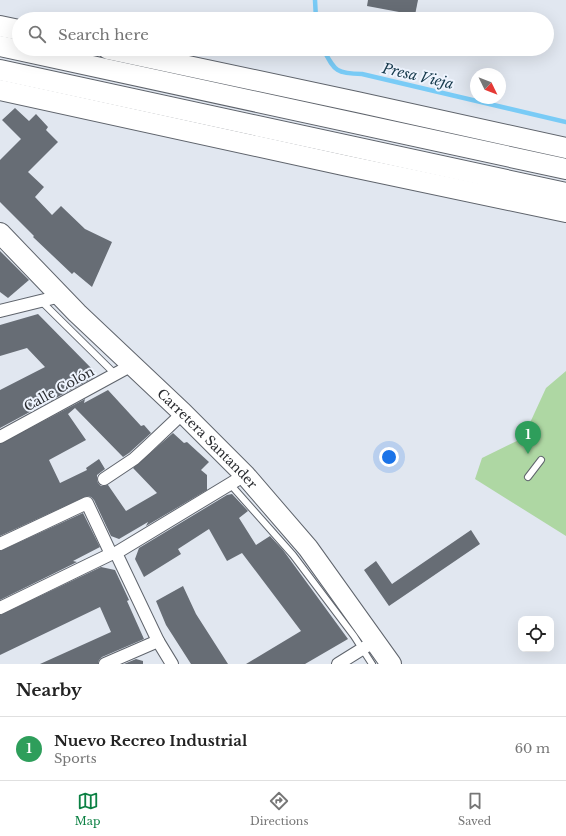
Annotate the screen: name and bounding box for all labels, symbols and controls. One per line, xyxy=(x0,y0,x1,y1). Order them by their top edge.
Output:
search box xyxy=(12,12,554,56)
icon: search xyxy=(26,23,48,45)
text: Search here xyxy=(58,25,149,44)
water label: Presa Vieja xyxy=(380,59,455,93)
north arrow xyxy=(470,68,506,104)
street label: Calle Colón xyxy=(21,363,97,415)
street label: Carretera Santander xyxy=(154,385,262,492)
pin: 1 xyxy=(515,421,541,454)
your location xyxy=(379,447,399,467)
map controls xyxy=(518,616,554,652)
button: locate xyxy=(518,616,554,652)
text: Nearby xyxy=(16,680,82,701)
text: Nuevo Recreo Industrial xyxy=(54,731,247,750)
text: 1 xyxy=(26,740,32,757)
text: 60 m xyxy=(515,740,550,757)
text: Sports xyxy=(54,750,97,767)
tab: Map xyxy=(75,790,100,828)
tab: Directions xyxy=(250,790,308,828)
tab: Saved xyxy=(458,790,491,828)

